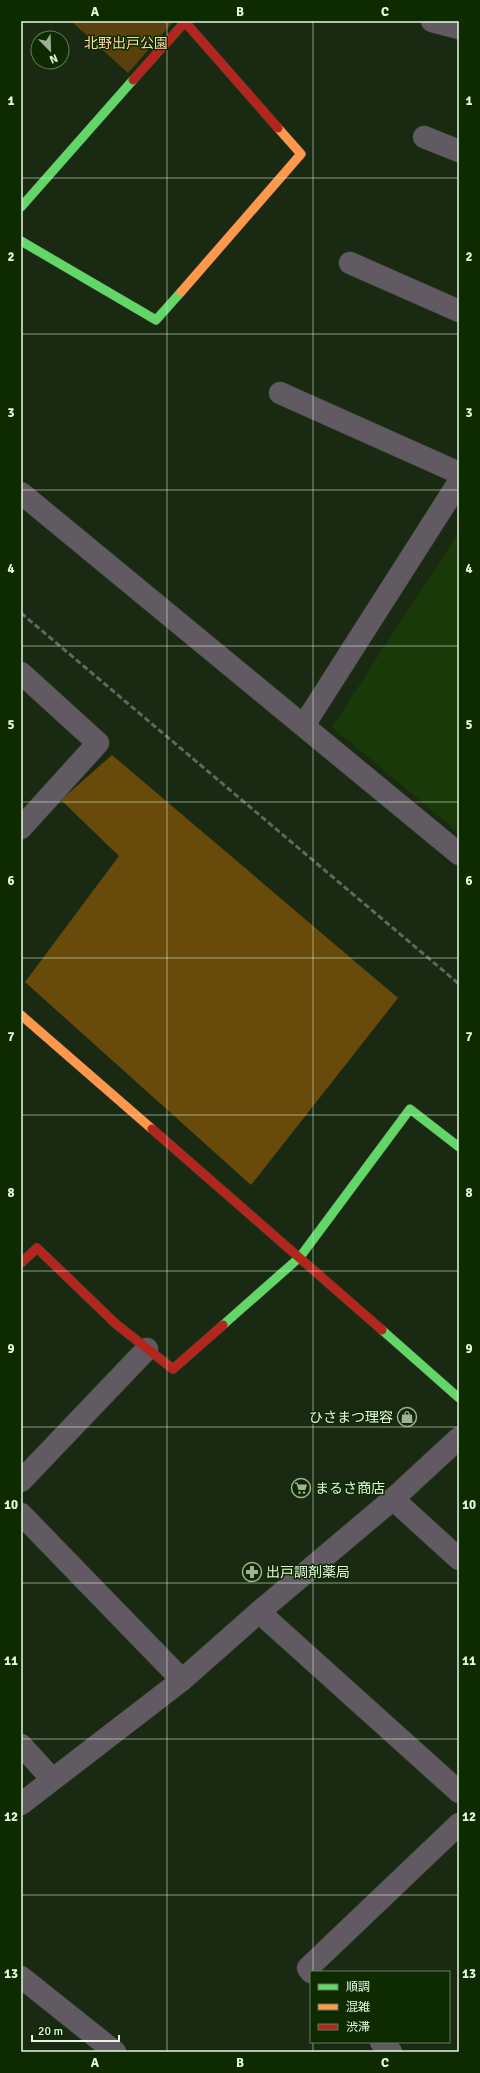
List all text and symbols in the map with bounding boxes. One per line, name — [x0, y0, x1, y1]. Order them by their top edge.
text: A — [91, 4, 100, 20]
text: B — [236, 4, 244, 20]
text: C — [381, 4, 389, 20]
north arrow — [30, 30, 70, 70]
park label: 北野出戸公園 — [84, 35, 168, 52]
text: N — [48, 51, 60, 66]
text: 1 — [7, 93, 15, 109]
text: 1 — [465, 93, 473, 109]
text: 2 — [7, 249, 15, 265]
text: 2 — [465, 249, 473, 265]
text: 3 — [7, 405, 15, 421]
text: 3 — [465, 405, 473, 421]
text: 4 — [7, 561, 15, 577]
text: 4 — [465, 561, 473, 577]
text: 5 — [7, 717, 15, 733]
text: 5 — [465, 717, 473, 733]
text: 6 — [7, 873, 15, 889]
text: 6 — [465, 873, 473, 889]
text: 7 — [7, 1029, 15, 1045]
text: 7 — [465, 1029, 473, 1045]
text: 8 — [7, 1185, 15, 1201]
text: 8 — [465, 1185, 473, 1201]
text: 9 — [7, 1341, 15, 1357]
text: 9 — [465, 1341, 473, 1357]
shop icon: ひさまつ理容 — [396, 1406, 418, 1428]
place label: ひさまつ理容 — [309, 1409, 393, 1426]
supermarket icon: まるさ商店 — [290, 1477, 312, 1499]
place label: まるさ商店 — [315, 1480, 385, 1497]
text: 10 — [4, 1497, 18, 1513]
text: 10 — [462, 1497, 476, 1513]
pharmacy icon: 出戸調剤薬局 — [241, 1561, 263, 1583]
place label: 出戸調剤薬局 — [266, 1564, 350, 1581]
text: 11 — [4, 1653, 18, 1669]
text: 11 — [462, 1653, 476, 1669]
text: 12 — [4, 1809, 18, 1825]
text: 12 — [462, 1809, 476, 1825]
text: 13 — [4, 1966, 18, 1982]
text: 13 — [462, 1966, 476, 1982]
legend — [310, 1971, 450, 2043]
text: 順調 — [346, 1980, 370, 1995]
text: 混雑 — [346, 2000, 370, 2015]
scale bar — [32, 2017, 119, 2043]
text: 渋滞 — [346, 2020, 370, 2035]
text: 20 m — [38, 2024, 63, 2039]
text: A — [91, 2055, 100, 2071]
text: B — [236, 2055, 244, 2071]
text: C — [381, 2055, 389, 2071]

